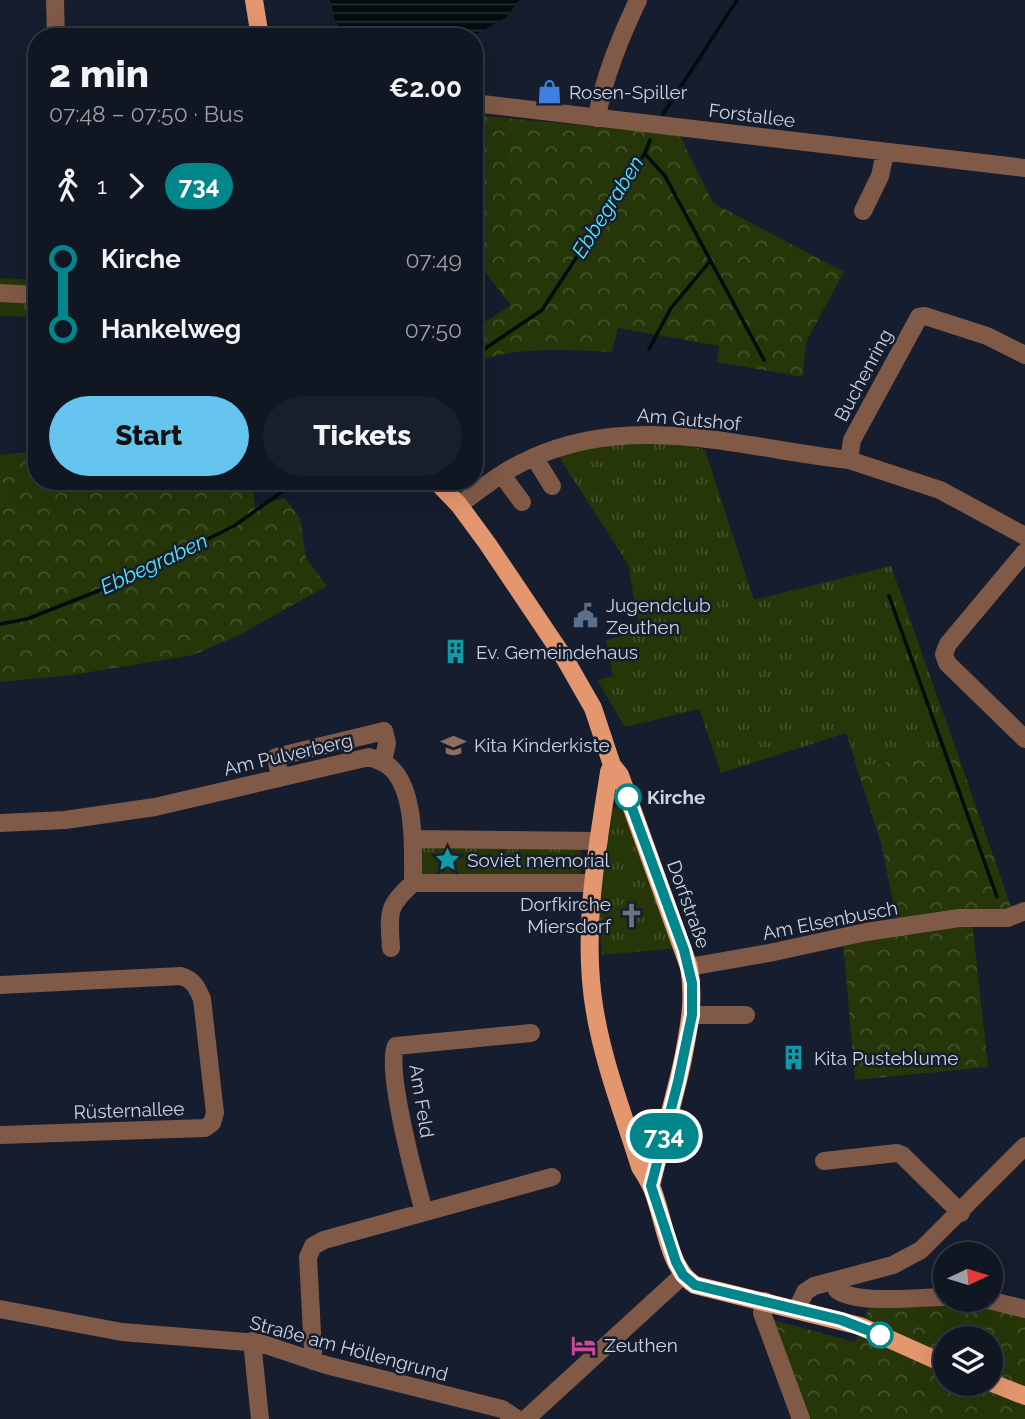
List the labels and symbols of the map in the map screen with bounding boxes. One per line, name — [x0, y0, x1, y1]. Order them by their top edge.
shop icon: Rosen-Spiller — [535, 78, 563, 106]
place label: Rosen-Spiller — [569, 81, 688, 103]
street label: Forstallee — [707, 99, 797, 131]
water label: Ebbegraben — [566, 151, 649, 262]
street label: Buchenring — [830, 325, 896, 425]
street label: Am Gutshof — [636, 404, 743, 435]
water label: Ebbegraben — [96, 528, 211, 599]
place label: Jugendclub Zeuthen — [606, 594, 711, 638]
public building icon: Jugendclub Zeuthen — [572, 602, 600, 630]
building icon: Ev. Gemeindehaus — [442, 638, 470, 666]
place label: Ev. Gemeindehaus — [476, 641, 638, 663]
street label: Am Pulverberg — [221, 728, 355, 780]
school or university icon: Kita Kinderkiste — [440, 731, 468, 759]
place label: Kita Kinderkiste — [474, 734, 610, 756]
marker: Kirche — [615, 784, 641, 810]
place label: Kirche — [647, 786, 705, 808]
place icon: Soviet memorial — [433, 846, 461, 874]
place label: Soviet memorial — [467, 849, 611, 871]
street label: Dorfstraße — [663, 857, 715, 951]
place label: Dorfkirche Miersdorf — [520, 893, 612, 937]
street label: Am Elsenbusch — [761, 896, 899, 944]
church icon: Dorfkirche Miersdorf — [617, 901, 645, 929]
building icon: Kita Pusteblume — [780, 1044, 808, 1072]
place label: Kita Pusteblume — [814, 1047, 958, 1069]
street label: Am Feld — [405, 1063, 439, 1139]
street label: Rüsternallee — [73, 1097, 185, 1123]
line badge: 734 — [624, 1113, 704, 1159]
north arrow — [933, 1242, 1003, 1312]
street label: Straße am Höllengrund — [248, 1311, 450, 1385]
unlabelled marker — [867, 1322, 893, 1348]
hotel icon: Zeuthen — [570, 1331, 598, 1359]
place label: Zeuthen — [604, 1334, 678, 1356]

